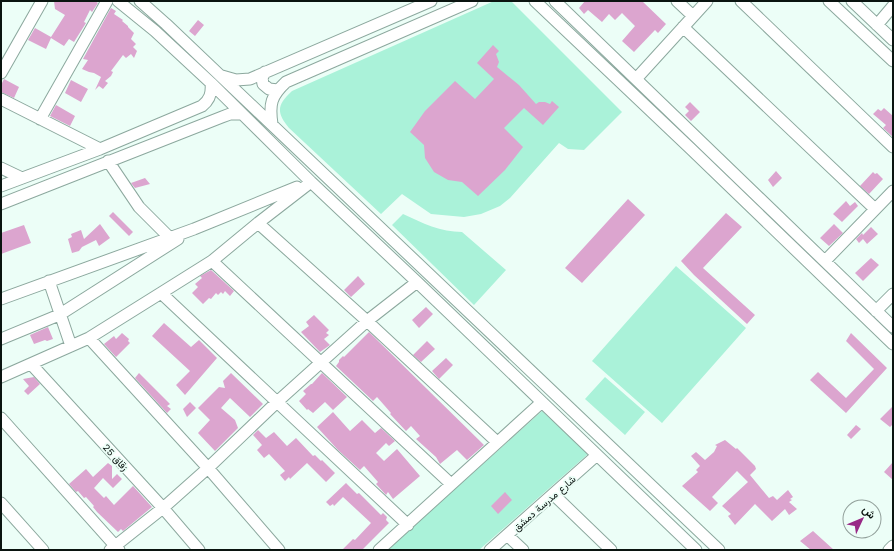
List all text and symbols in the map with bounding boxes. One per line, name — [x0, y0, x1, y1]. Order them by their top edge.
street label: زقاق 25 — [100, 442, 130, 474]
street label: شارع مدرسة دمشق — [511, 473, 578, 534]
north arrow — [842, 499, 882, 539]
text: ش — [860, 503, 878, 522]

